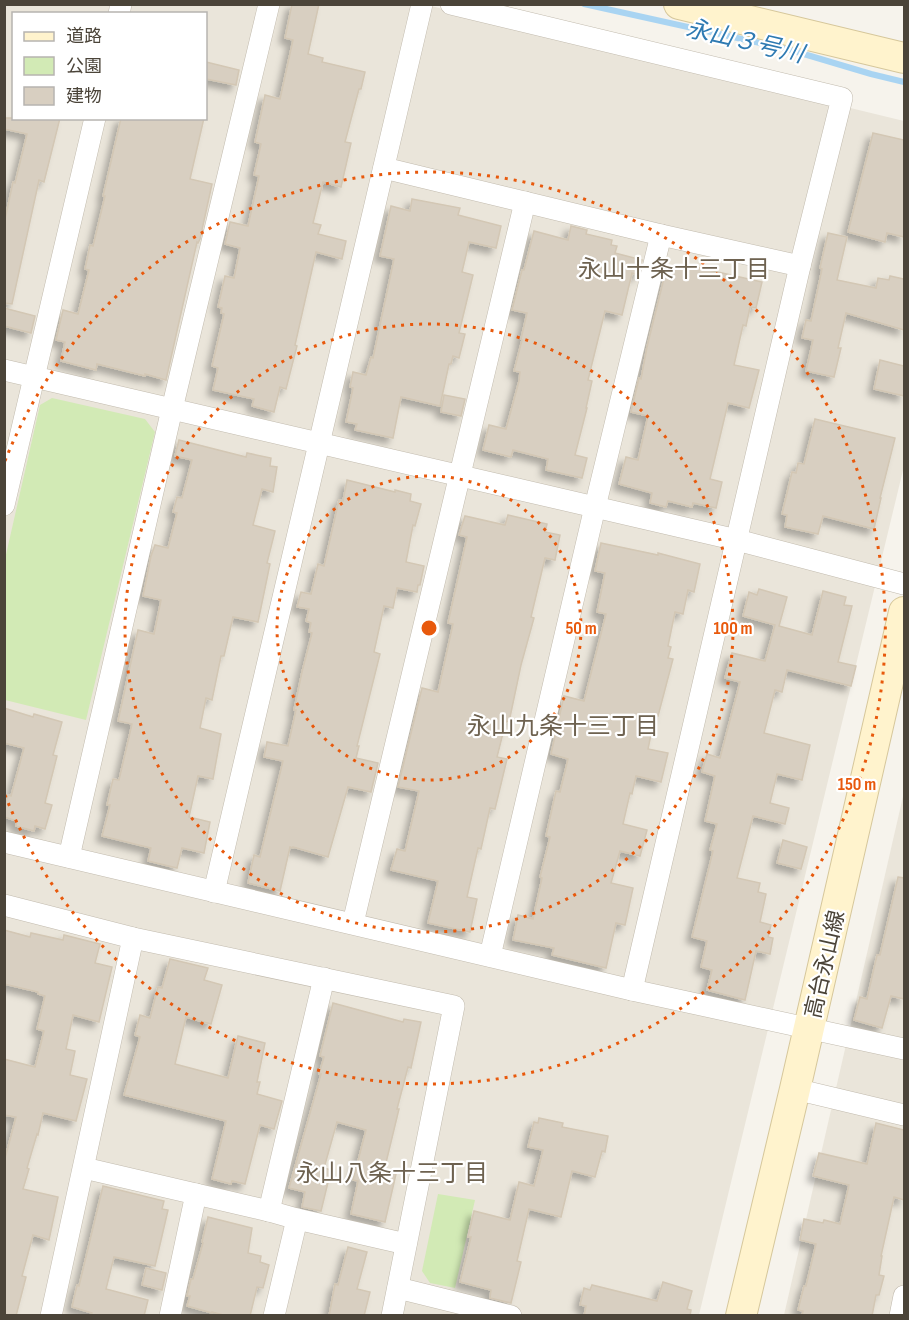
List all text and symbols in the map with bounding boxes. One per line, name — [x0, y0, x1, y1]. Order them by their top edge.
legend — [12, 12, 207, 120]
water label: 永山３号川 — [683, 14, 810, 70]
text: 道路 — [66, 26, 102, 47]
text: 公園 — [66, 56, 102, 77]
text: 建物 — [66, 86, 102, 107]
district label: 永山十条十三丁目 — [578, 255, 770, 284]
centre of rings — [419, 618, 439, 638]
text: 50 m — [565, 618, 597, 639]
text: 100 m — [714, 618, 753, 639]
district label: 永山九条十三丁目 — [467, 712, 659, 741]
text: 150 m — [838, 774, 876, 795]
street label: 高台永山線 — [800, 908, 851, 1021]
district label: 永山八条十三丁目 — [296, 1159, 488, 1188]

